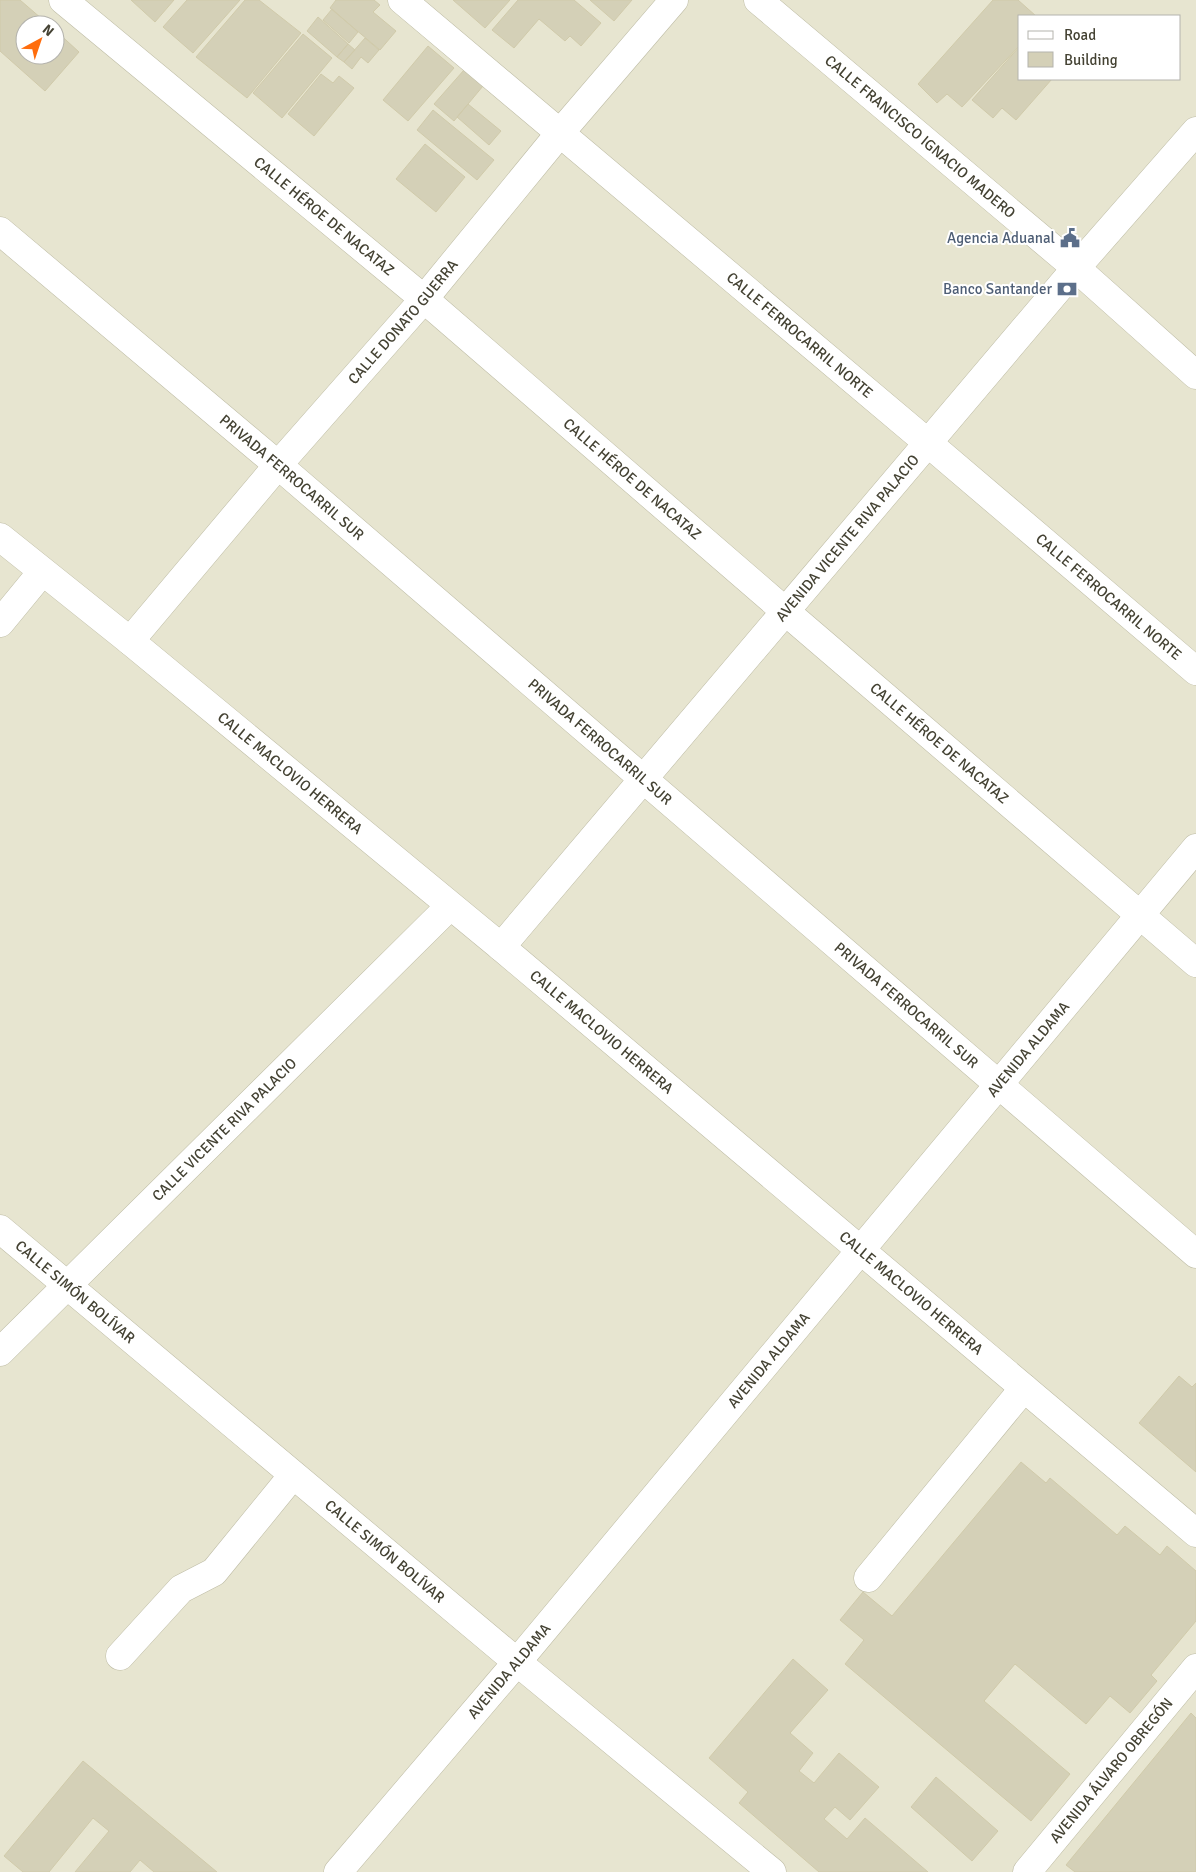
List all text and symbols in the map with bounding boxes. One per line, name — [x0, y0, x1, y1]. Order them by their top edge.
north arrow — [15, 15, 65, 65]
legend — [1018, 15, 1181, 80]
text: N — [39, 21, 57, 40]
text: Road — [1064, 26, 1096, 44]
street label: CALLE FRANCISCO IGNACIO MADERO — [821, 51, 1019, 222]
text: Building — [1064, 51, 1118, 69]
street label: CALLE HÉROE DE NACATAZ — [250, 153, 398, 280]
public building icon: Agencia Aduanal — [1059, 227, 1081, 249]
place label: Agencia Aduanal — [947, 229, 1055, 247]
street label: CALLE DONATO GUERRA — [344, 256, 462, 388]
street label: CALLE FERROCARRIL NORTE — [723, 268, 877, 402]
bank icon: Banco Santander — [1056, 278, 1078, 300]
place label: Banco Santander — [943, 280, 1052, 298]
street label: PRIVADA FERROCARRIL SUR — [216, 411, 368, 544]
street label: CALLE HÉROE DE NACATAZ — [560, 414, 705, 544]
street label: AVENIDA VICENTE RIVA PALACIO — [772, 451, 923, 625]
street label: CALLE FERROCARRIL NORTE — [1032, 530, 1185, 664]
street label: PRIVADA FERROCARRIL SUR — [524, 675, 676, 809]
street label: CALLE HÉROE DE NACATAZ — [866, 679, 1012, 807]
street label: CALLE MACLOVIO HERRERA — [214, 708, 366, 838]
street label: PRIVADA FERROCARRIL SUR — [831, 938, 982, 1072]
street label: CALLE MACLOVIO HERRERA — [526, 966, 677, 1097]
street label: AVENIDA ALDAMA — [983, 998, 1073, 1101]
street label: CALLE VICENTE RIVA PALACIO — [148, 1054, 300, 1205]
street label: CALLE MACLOVIO HERRERA — [836, 1227, 987, 1359]
street label: CALLE SIMÓN BOLÍVAR — [12, 1237, 139, 1347]
street label: AVENIDA ALDAMA — [724, 1309, 814, 1412]
street label: CALLE SIMÓN BOLÍVAR — [321, 1496, 448, 1607]
street label: AVENIDA ALDAMA — [464, 1620, 554, 1722]
street label: AVENIDA ÁLVARO OBREGÓN — [1046, 1694, 1176, 1847]

